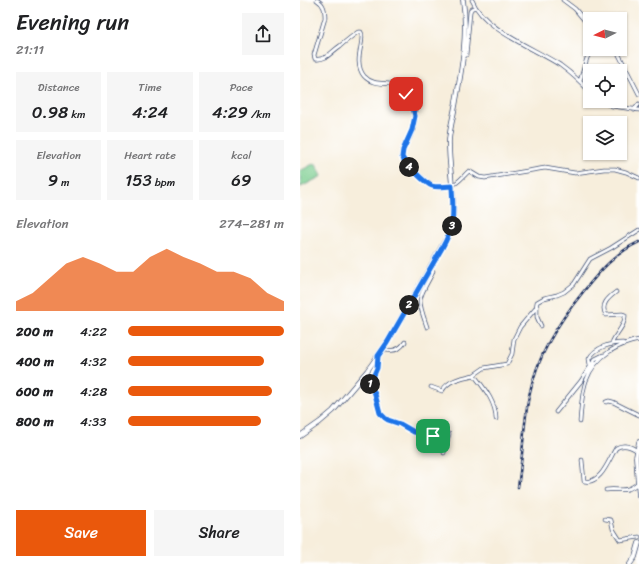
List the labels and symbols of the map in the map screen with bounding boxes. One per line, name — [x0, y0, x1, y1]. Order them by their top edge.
north arrow — [583, 12, 627, 56]
pin — [389, 77, 423, 111]
pin: 4 — [399, 157, 419, 177]
pin: 3 — [442, 216, 462, 236]
pin: 2 — [399, 295, 419, 315]
pin: 1 — [360, 374, 380, 394]
pin — [416, 419, 450, 453]

